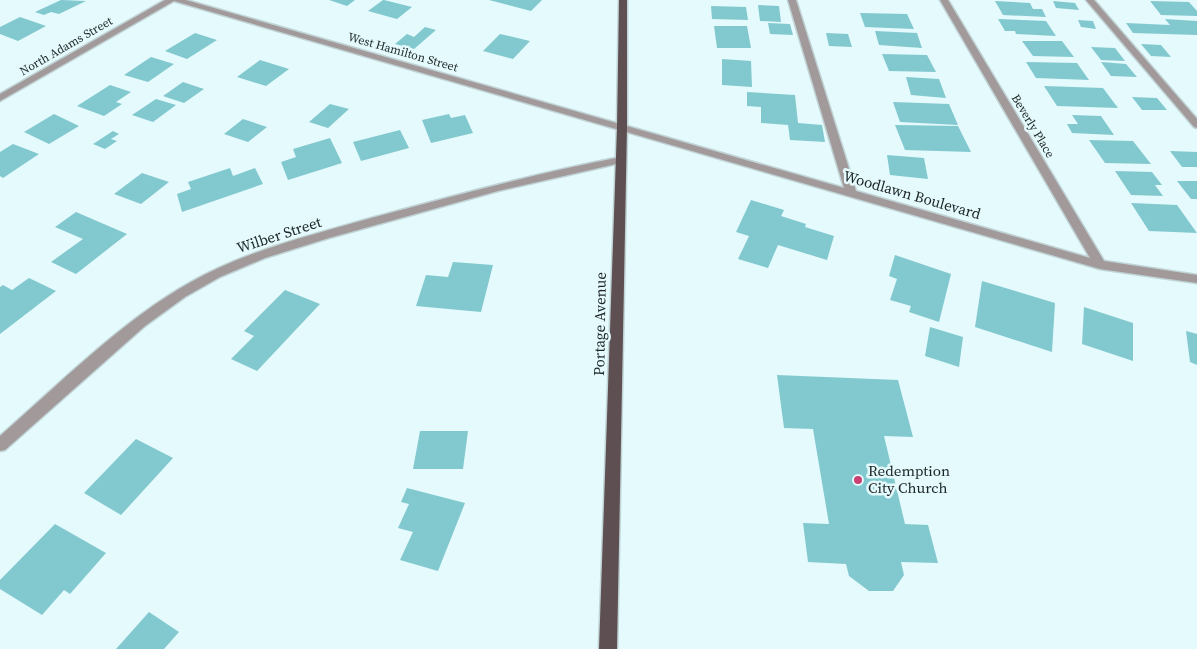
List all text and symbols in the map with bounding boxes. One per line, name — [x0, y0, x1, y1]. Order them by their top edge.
street label: North Adams Street — [17, 13, 115, 79]
street label: West Hamilton Street — [346, 29, 460, 75]
street label: Beverly Place — [1008, 91, 1058, 161]
street label: Woodlawn Boulevard — [841, 165, 984, 224]
street label: Wilber Street — [234, 211, 324, 258]
street label: Portage Avenue — [588, 272, 611, 376]
place label: Redemption City Church — [868, 460, 950, 498]
marker: Redemption City Church — [852, 474, 864, 486]

